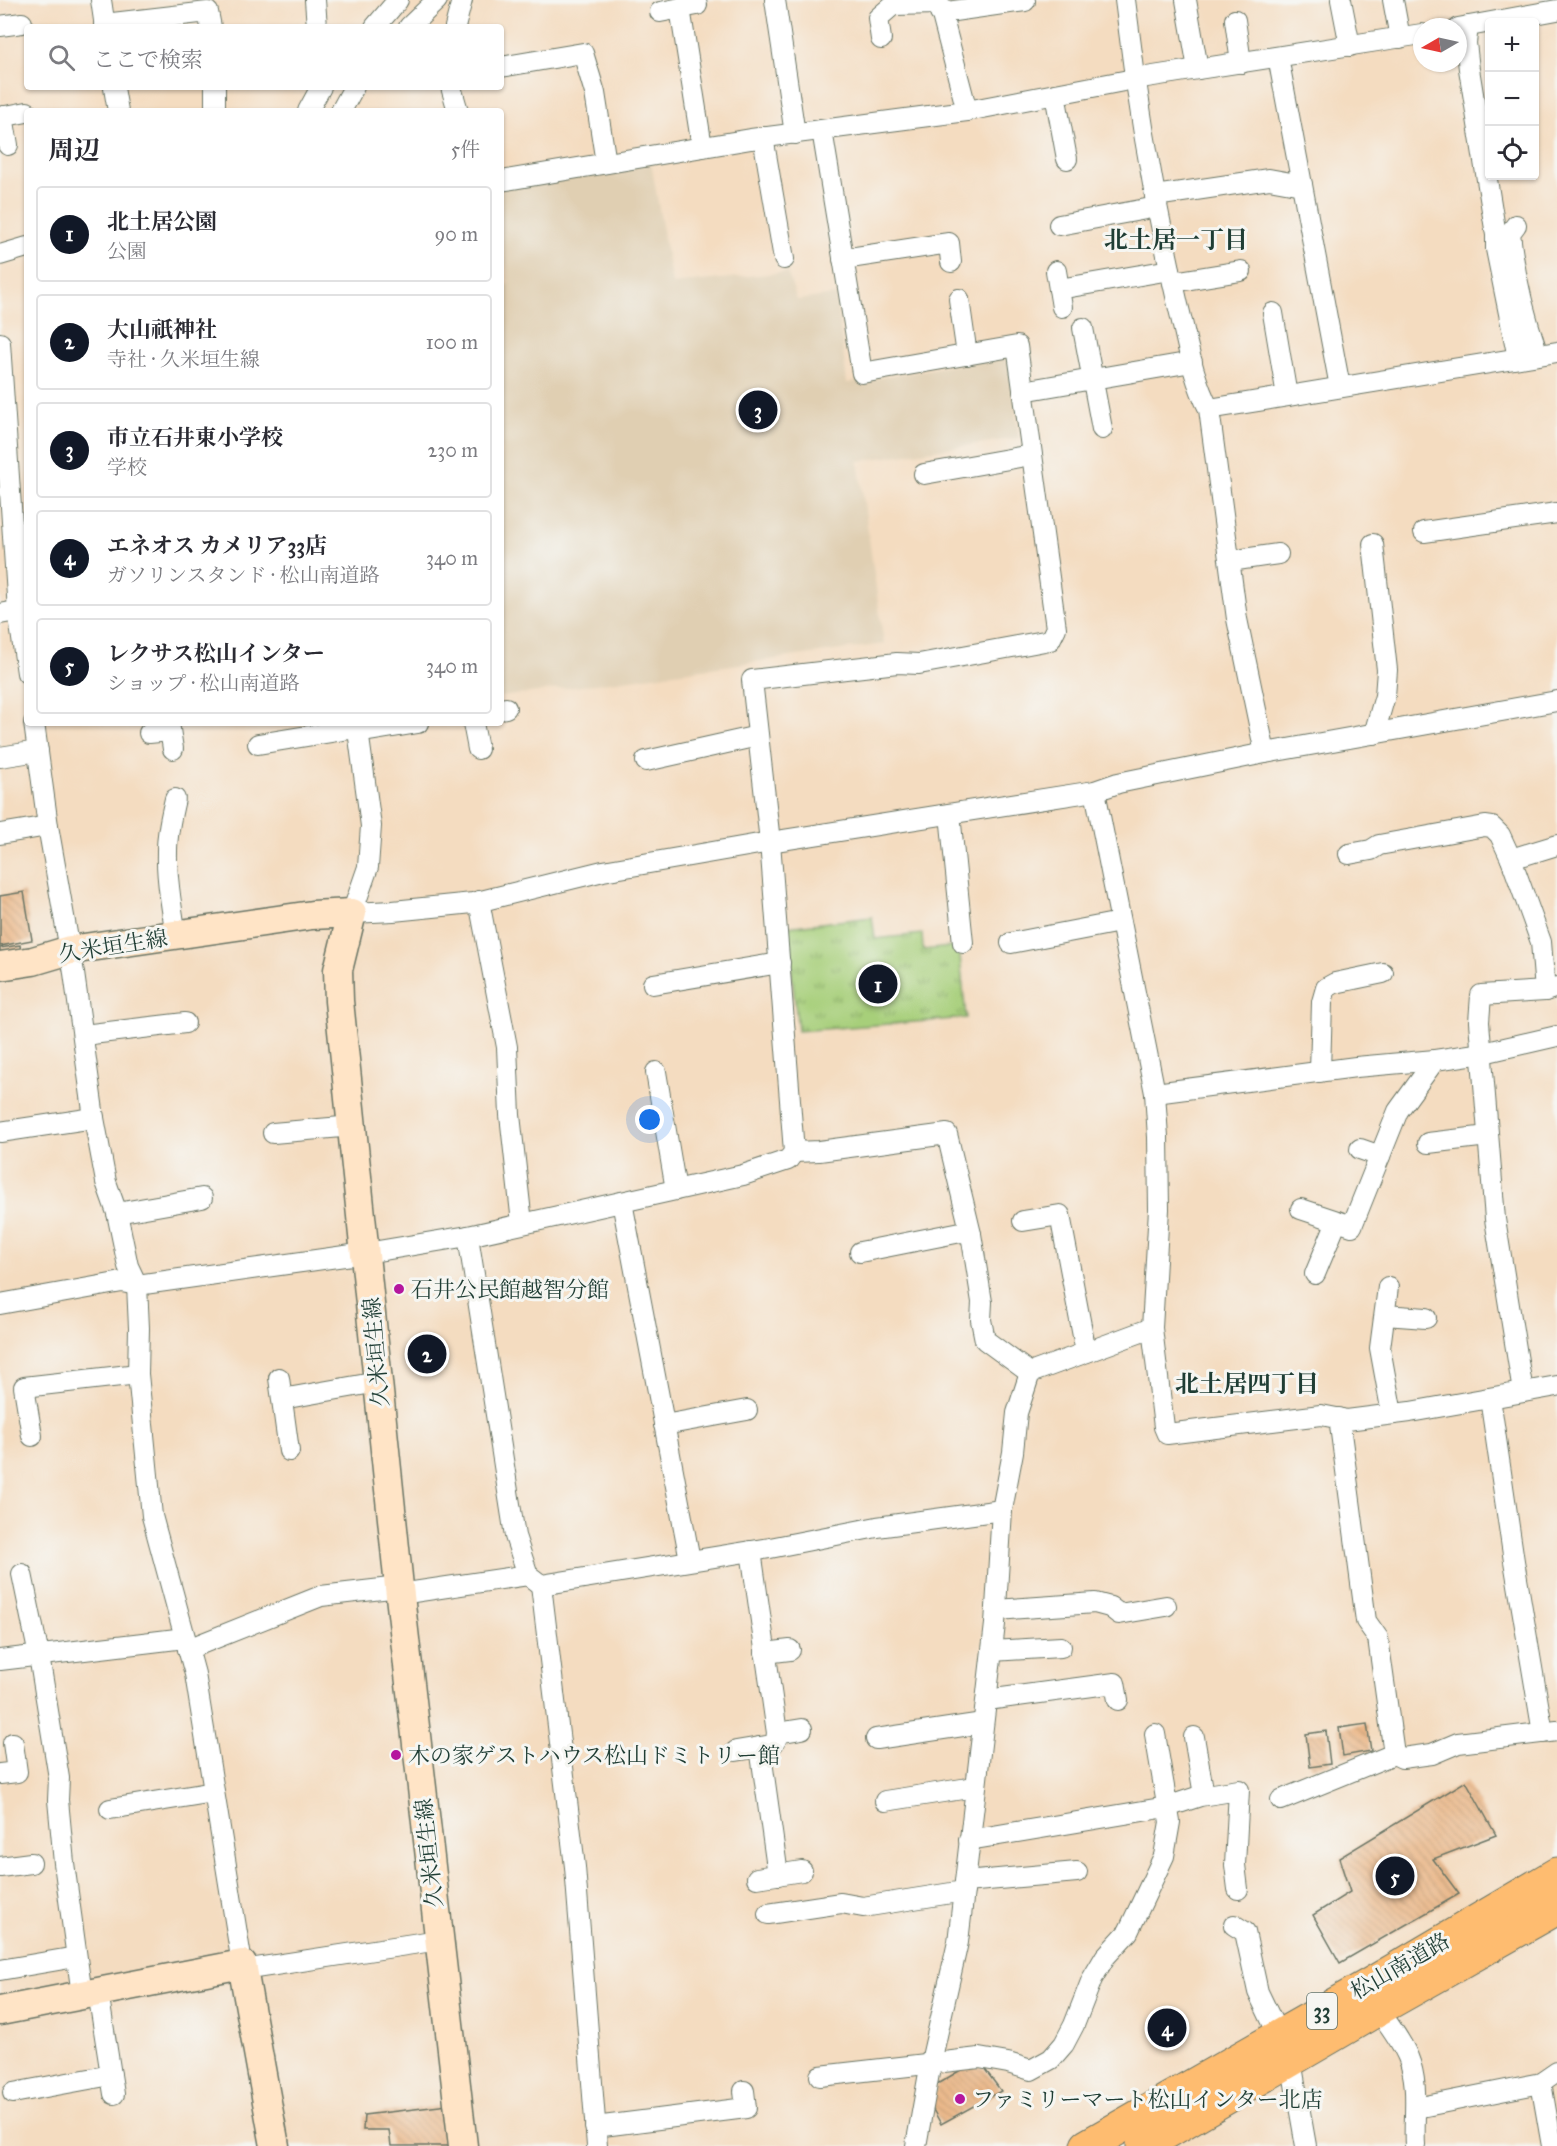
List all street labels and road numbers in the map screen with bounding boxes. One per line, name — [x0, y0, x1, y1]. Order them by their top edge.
street label: 久米垣生線 — [57, 924, 169, 968]
street label: 久米垣生線 — [358, 1296, 394, 1408]
street label: 久米垣生線 — [410, 1797, 448, 1909]
street label: 松山南道路 — [1346, 1927, 1454, 2005]
road number: 33 — [1307, 1993, 1337, 2029]

